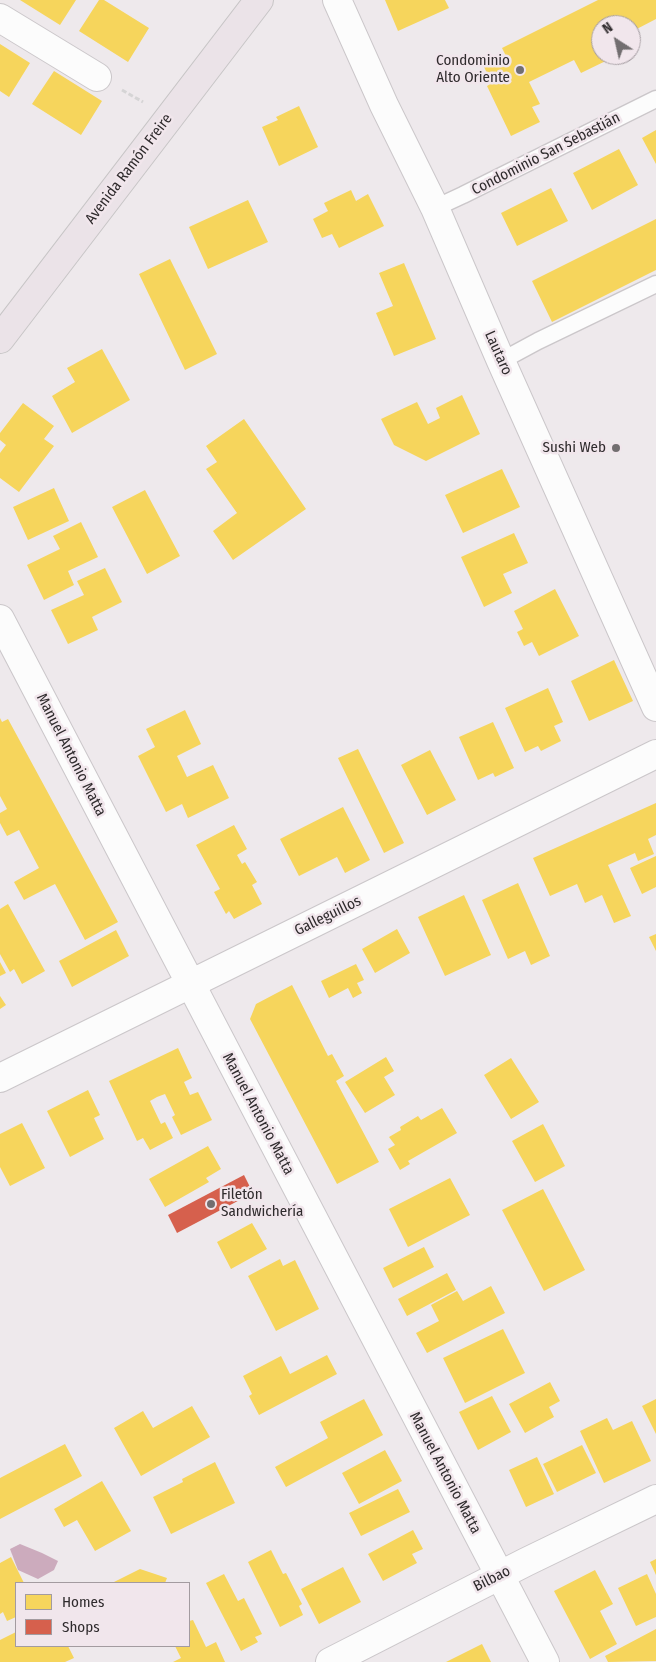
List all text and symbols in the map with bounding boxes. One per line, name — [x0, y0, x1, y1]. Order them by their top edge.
north arrow — [591, 15, 641, 65]
text: N — [599, 19, 616, 37]
place label: Condominio Alto Oriente — [436, 52, 510, 87]
marker: Condominio Alto Oriente — [514, 64, 526, 76]
street label: Condominio San Sebastián — [469, 109, 623, 199]
street label: Avenida Ramón Freire — [82, 110, 176, 228]
street label: Lautaro — [480, 328, 516, 378]
place label: Sushi Web — [543, 439, 606, 457]
marker: Sushi Web — [610, 442, 622, 454]
street label: Manuel Antonio Matta — [32, 691, 110, 819]
street label: Galleguillos — [292, 892, 364, 940]
street label: Manuel Antonio Matta — [218, 1050, 298, 1178]
place label: Filetón Sandwichería — [221, 1186, 303, 1221]
marker: Filetón Sandwichería — [205, 1198, 217, 1210]
street label: Manuel Antonio Matta — [405, 1409, 485, 1537]
street label: Bilbao — [471, 1562, 513, 1596]
legend — [15, 1582, 190, 1647]
text: Homes — [62, 1593, 104, 1611]
text: Shops — [62, 1618, 100, 1636]

